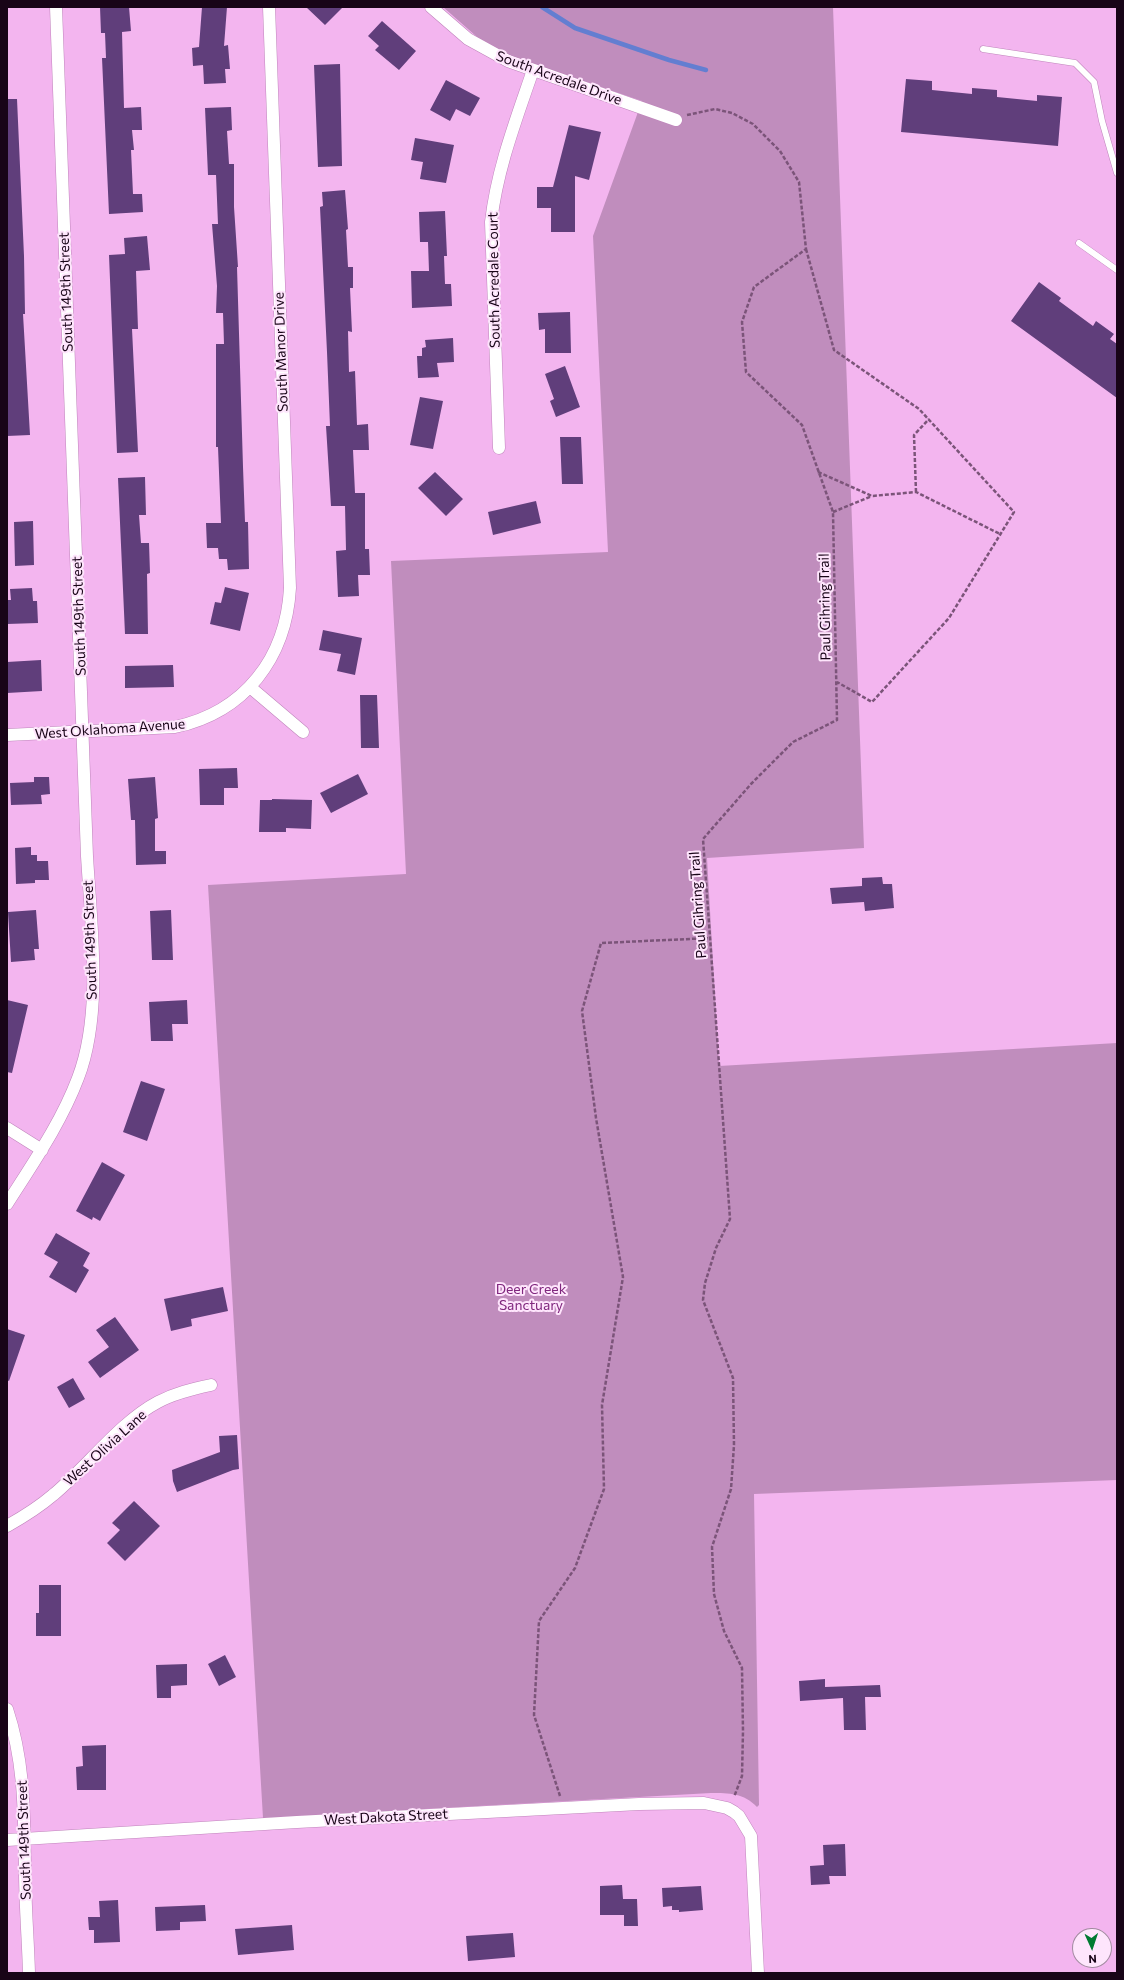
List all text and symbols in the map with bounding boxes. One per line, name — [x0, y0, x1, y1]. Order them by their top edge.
street label: South Acredale Drive — [494, 47, 624, 109]
street label: South Acredale Court — [484, 212, 504, 348]
street label: South 149th Street — [56, 232, 76, 352]
street label: South Manor Drive — [271, 292, 291, 412]
street label: Paul Gihring Trail — [816, 553, 834, 661]
street label: South 149th Street — [69, 556, 89, 676]
street label: West Oklahoma Avenue — [34, 715, 186, 743]
street label: Paul Gihring Trail — [686, 851, 710, 959]
street label: South 149th Street — [80, 880, 100, 1000]
park label: Deer Creek Sanctuary — [496, 1281, 566, 1314]
street label: West Olivia Lane — [60, 1406, 150, 1490]
street label: South 149th Street — [14, 1780, 34, 1900]
street label: West Dakota Street — [324, 1805, 448, 1829]
north arrow — [1072, 1928, 1112, 1968]
text: N — [1088, 1953, 1097, 1966]

